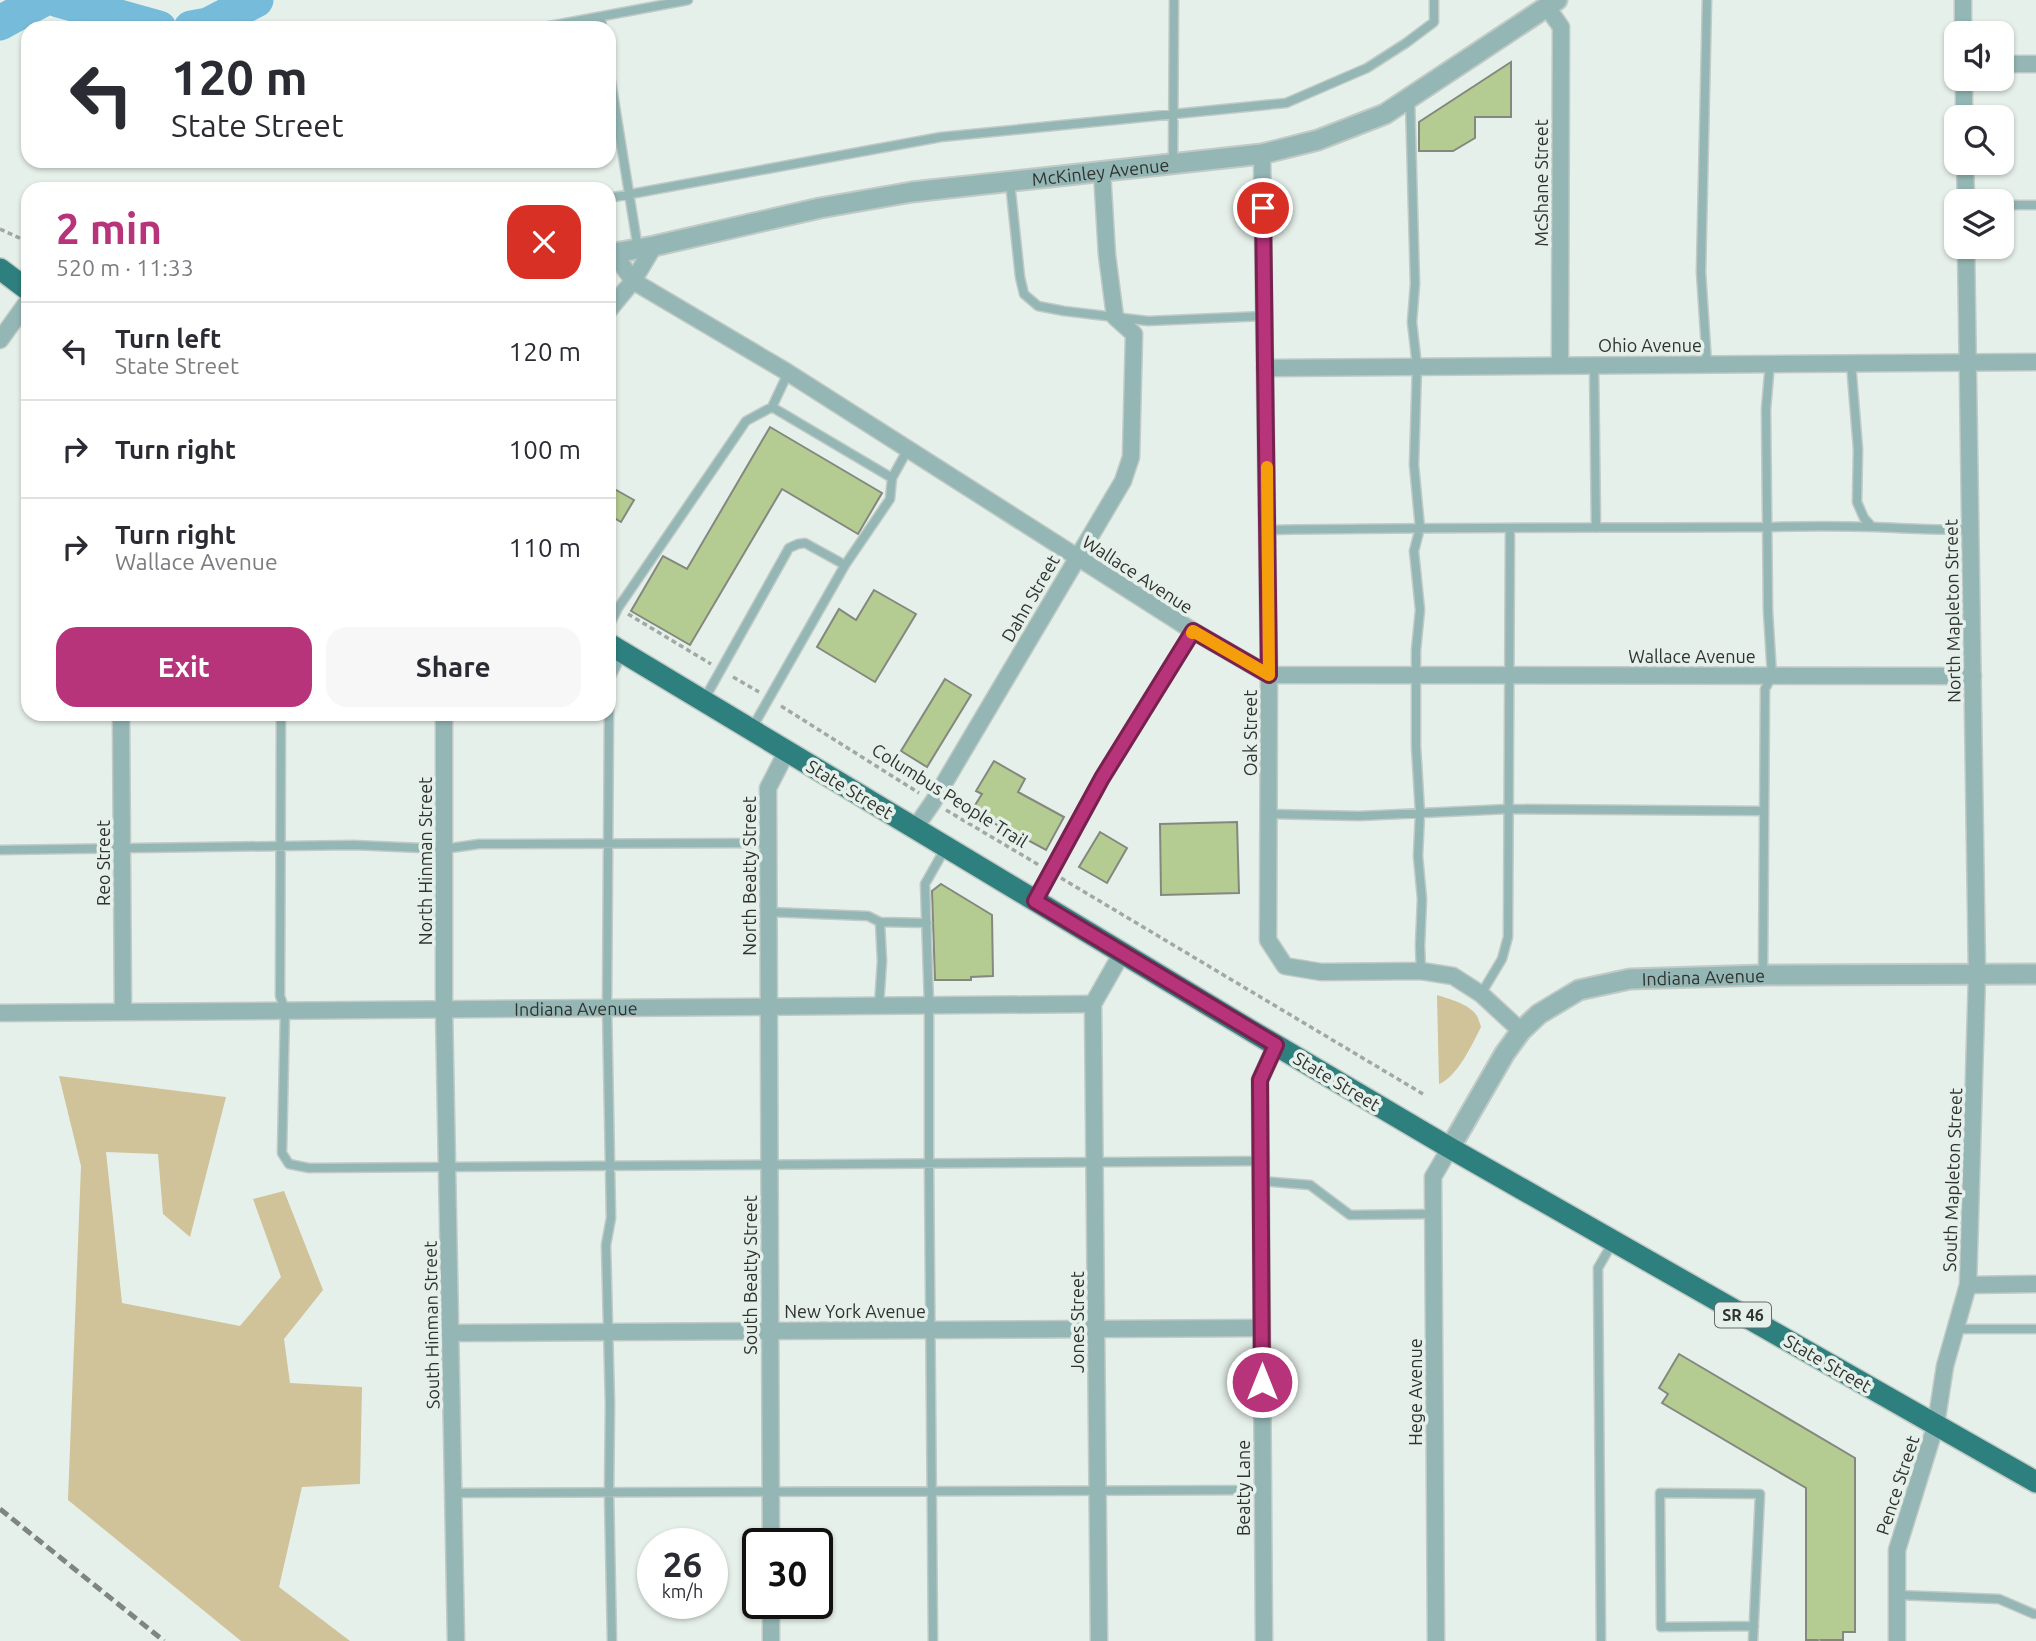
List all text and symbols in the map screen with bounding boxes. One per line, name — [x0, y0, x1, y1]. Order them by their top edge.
map controls — [1944, 21, 2014, 259]
button: sound — [1944, 21, 2014, 91]
icon: left — [56, 49, 147, 140]
text: 120 m — [171, 49, 308, 104]
button: search — [1944, 105, 2014, 175]
text: State Street — [171, 107, 344, 143]
street label: McShane Street — [1531, 119, 1551, 247]
street label: McKinley Avenue — [1031, 154, 1170, 189]
pin — [1233, 178, 1293, 238]
icon: arrive — [1244, 189, 1282, 227]
button: layers — [1944, 189, 2014, 259]
text: 2 min — [56, 205, 162, 252]
button: close — [507, 205, 581, 279]
text: 520 m · 11:33 — [56, 255, 194, 280]
text: Turn left — [115, 324, 221, 353]
icon: left — [56, 332, 94, 370]
street label: Ohio Avenue — [1598, 335, 1702, 355]
text: 120 m — [509, 337, 581, 366]
text: State Street — [115, 353, 239, 378]
icon: right — [56, 430, 94, 468]
text: Turn right — [115, 435, 236, 464]
text: 100 m — [509, 435, 581, 464]
street label: North Mapleton Street — [1940, 519, 1964, 703]
text: Turn right — [115, 520, 236, 549]
icon: right — [56, 528, 94, 566]
street label: Wallace Avenue — [1079, 531, 1197, 617]
text: 110 m — [509, 533, 581, 562]
text: Wallace Avenue — [115, 549, 278, 574]
street label: Dahn Street — [997, 551, 1063, 645]
button: Exit — [56, 627, 312, 707]
button: Share — [326, 627, 581, 707]
street label: Wallace Avenue — [1628, 646, 1756, 666]
street label: Oak Street — [1240, 690, 1260, 776]
street label: Columbus People Trail — [869, 739, 1032, 851]
street label: State Street — [803, 755, 897, 823]
street label: North Hinman Street — [415, 777, 435, 945]
street label: North Beatty Street — [739, 796, 759, 956]
street label: Reo Street — [93, 820, 113, 906]
street label: Indiana Avenue — [1641, 965, 1765, 989]
street label: Indiana Avenue — [514, 998, 638, 1019]
street label: State Street — [1290, 1047, 1384, 1115]
street label: South Mapleton Street — [1939, 1088, 1965, 1272]
street label: South Beatty Street — [740, 1195, 760, 1355]
street label: South Hinman Street — [420, 1241, 442, 1409]
street label: Jones Street — [1067, 1271, 1087, 1373]
street label: New York Avenue — [784, 1301, 926, 1321]
road number: SR 46 — [1715, 1302, 1771, 1328]
street label: State Street — [1781, 1330, 1875, 1396]
street label: Hege Avenue — [1405, 1338, 1425, 1446]
position arrow — [1225, 1345, 1299, 1419]
street label: Pence Street — [1872, 1433, 1922, 1537]
street label: Beatty Lane — [1233, 1440, 1253, 1536]
speed limit sign: 30 — [742, 1528, 833, 1619]
text: 26 — [663, 1544, 702, 1584]
text: km/h — [662, 1581, 703, 1601]

